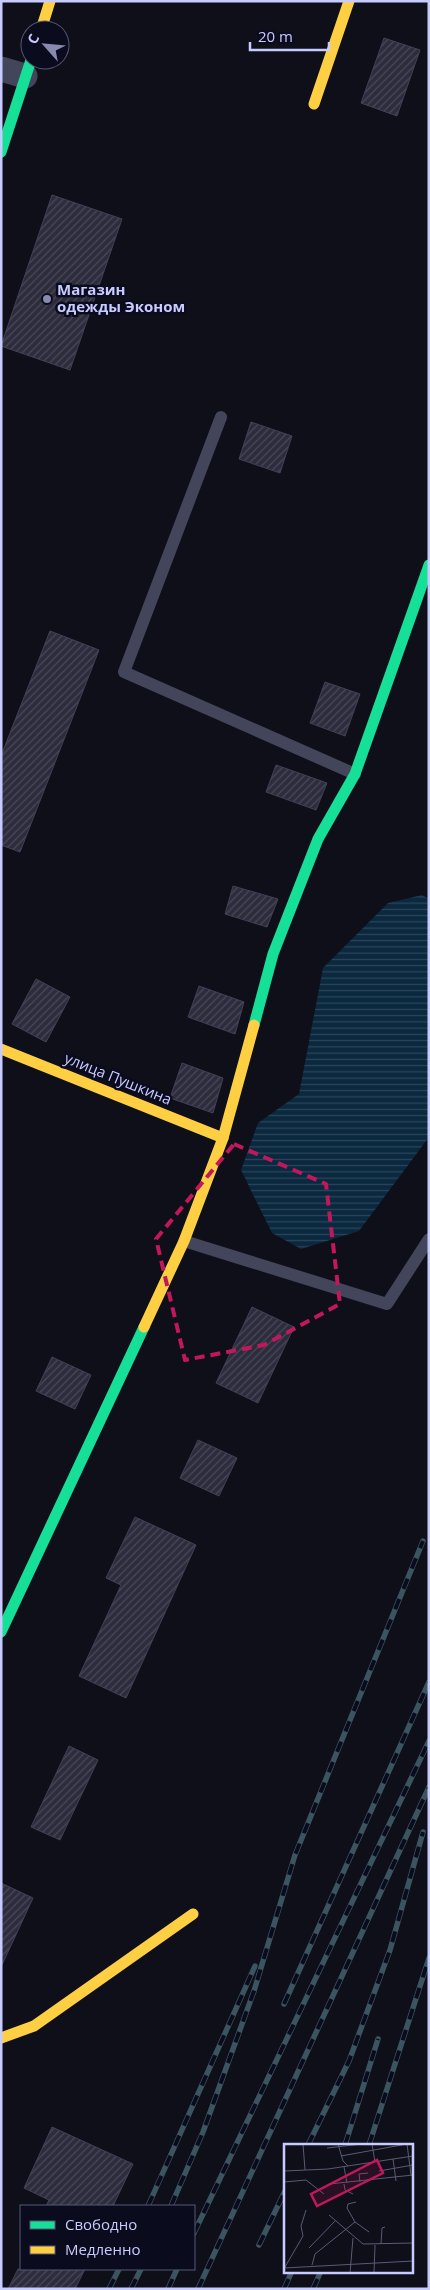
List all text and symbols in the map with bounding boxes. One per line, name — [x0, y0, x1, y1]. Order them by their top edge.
north arrow — [20, 20, 70, 70]
scale bar — [250, 20, 329, 52]
text: 20 m — [258, 26, 293, 46]
text: С — [22, 31, 43, 47]
place label: Магазин одежды Эконом — [57, 279, 185, 316]
marker: Магазин одежды Эконом — [41, 293, 53, 305]
street label: улица Пушкина — [62, 1047, 175, 1109]
inset map — [284, 2144, 412, 2272]
legend — [20, 2205, 195, 2270]
text: Свободно — [65, 2214, 137, 2234]
text: Медленно — [65, 2239, 141, 2259]

